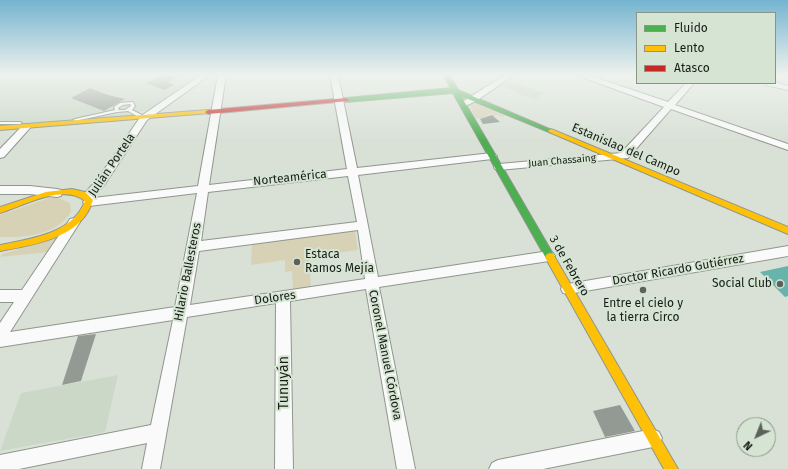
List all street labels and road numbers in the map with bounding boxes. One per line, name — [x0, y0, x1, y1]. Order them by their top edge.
street label: Estanislao del Campo — [569, 121, 683, 179]
street label: Julián Portela — [86, 131, 138, 199]
street label: Juan Chassaing — [528, 152, 596, 170]
street label: Norteamérica — [252, 167, 328, 189]
street label: Hilario Ballesteros — [171, 221, 205, 323]
street label: 3 de Febrero — [546, 233, 592, 299]
street label: Doctor Ricardo Gutiérrez — [611, 251, 745, 289]
street label: Dolores — [253, 288, 297, 308]
street label: Coronel Manuel Córdova — [365, 289, 405, 421]
street label: Tunuyán — [276, 356, 292, 410]

